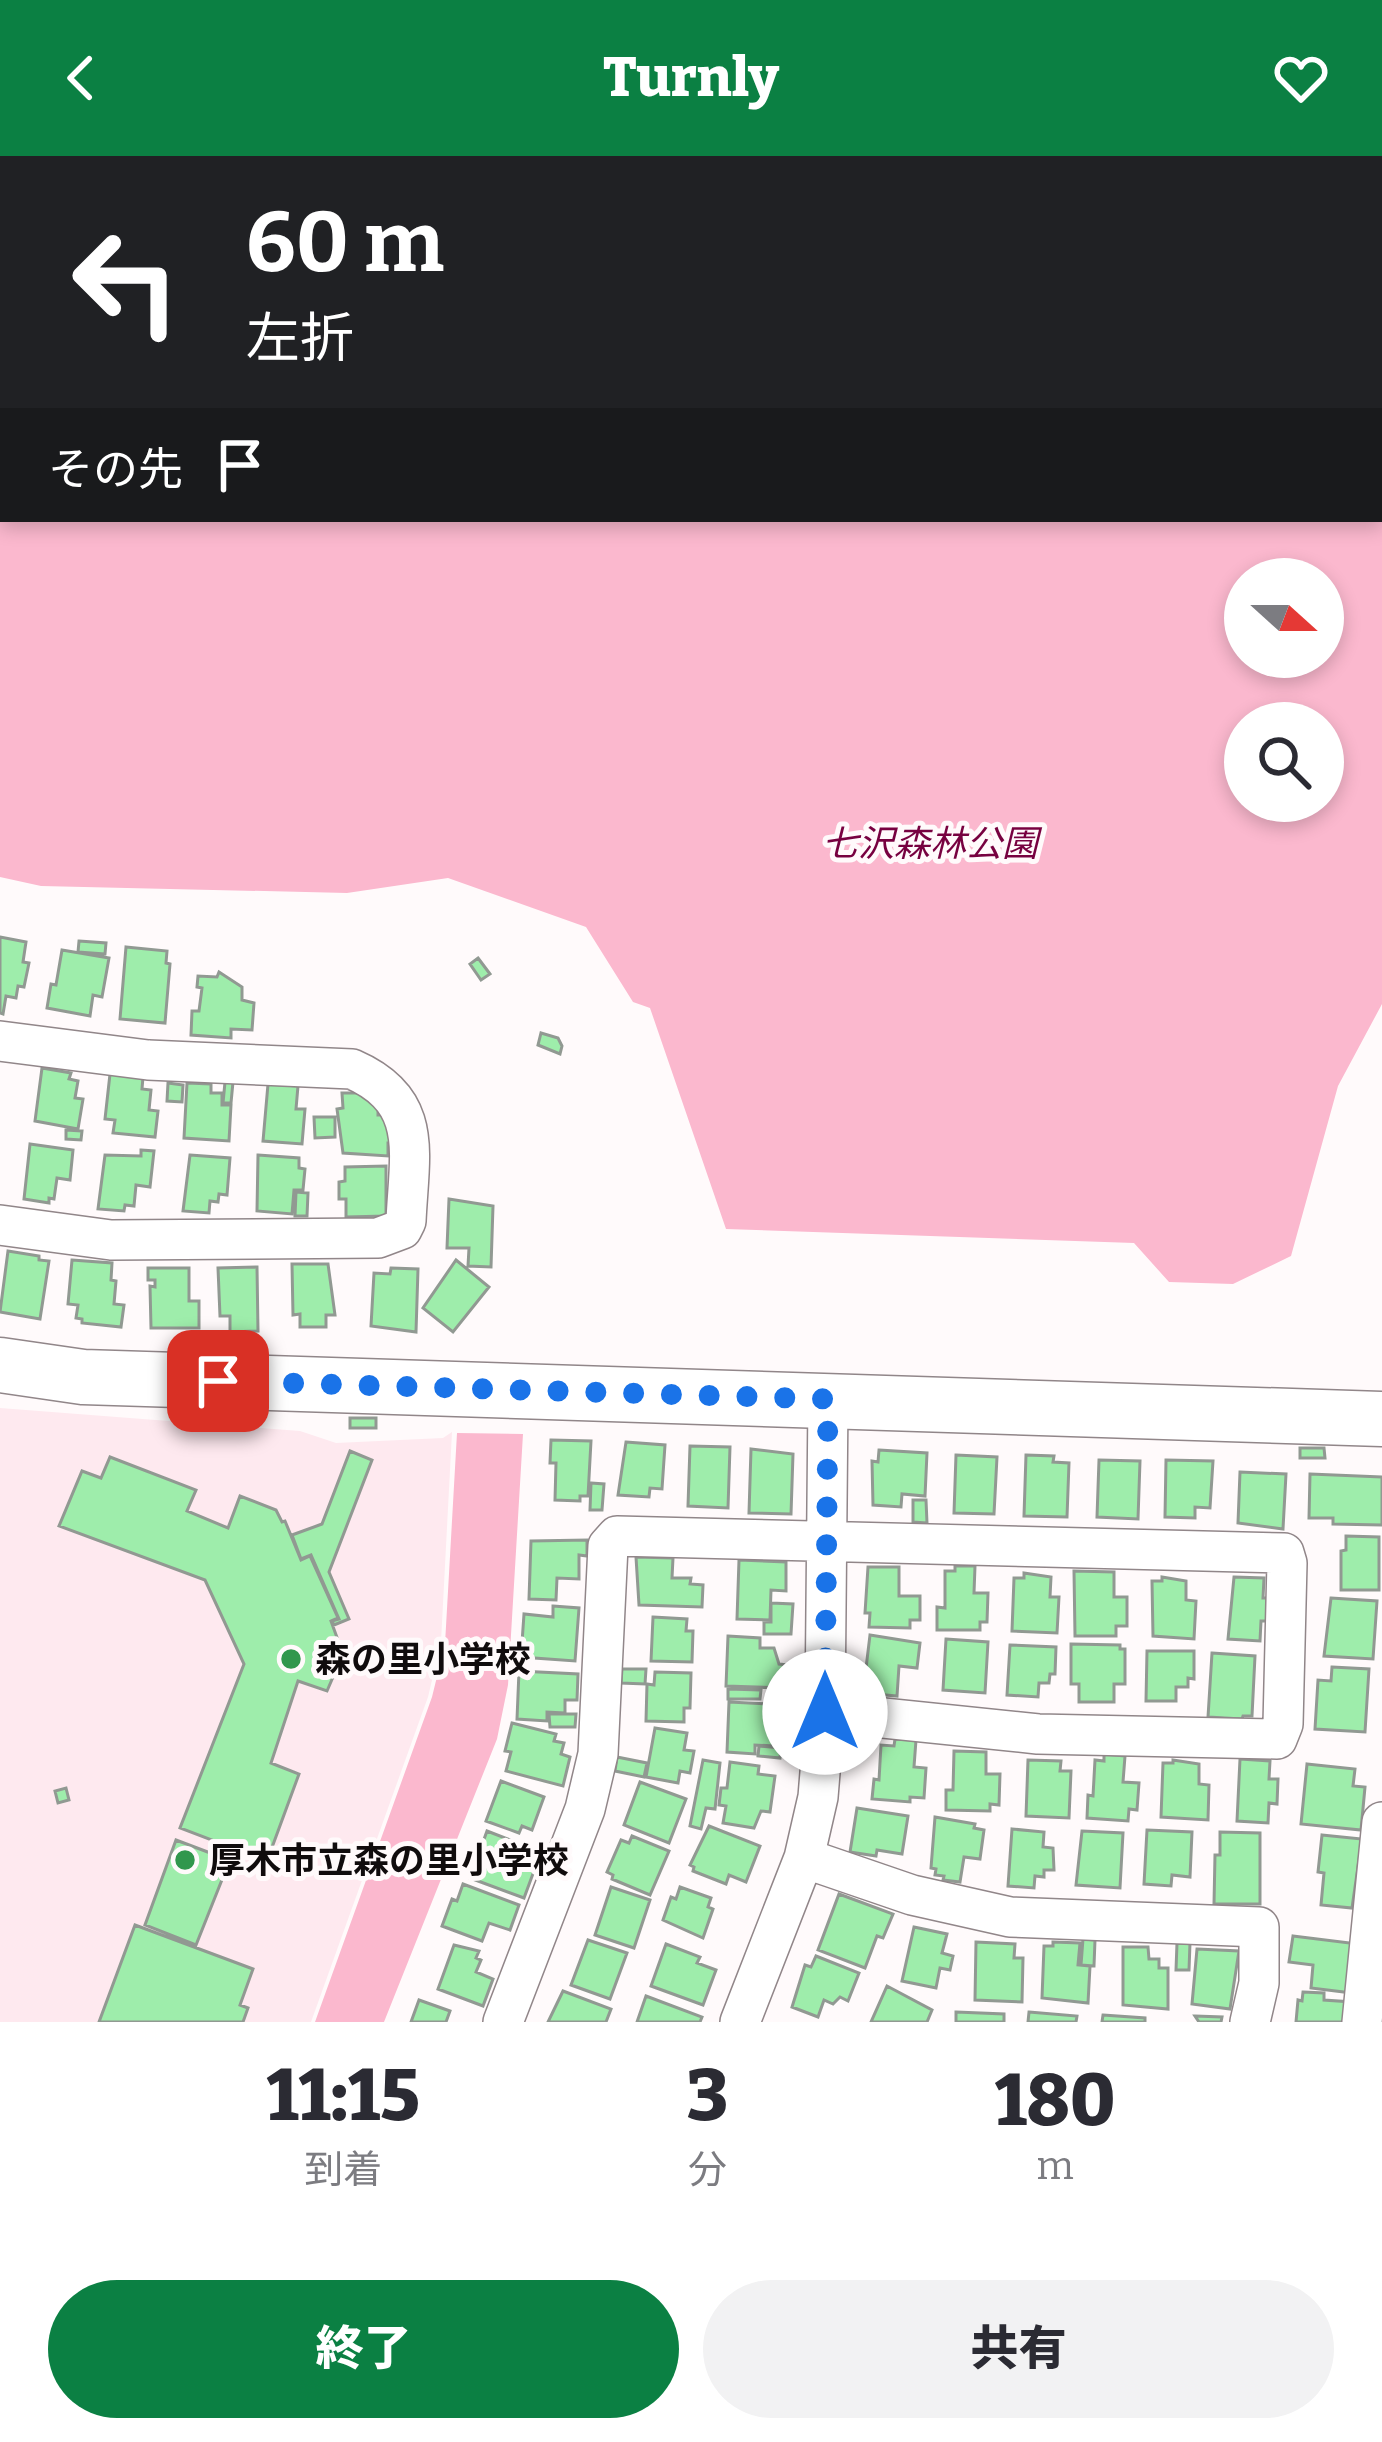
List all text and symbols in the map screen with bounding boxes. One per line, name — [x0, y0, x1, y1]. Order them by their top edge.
icon: back — [48, 45, 114, 111]
icon: heart — [1268, 45, 1334, 111]
text: Turnly — [603, 46, 779, 110]
text: 60 m — [246, 192, 444, 293]
icon: left — [48, 204, 204, 360]
text: 左折 — [246, 307, 354, 371]
icon: arrive — [207, 432, 273, 498]
text: その先 — [48, 443, 183, 497]
north arrow — [1224, 558, 1344, 678]
map controls — [1224, 558, 1344, 822]
button: search — [1224, 702, 1344, 822]
park label: 七沢森林公園 — [822, 822, 1043, 866]
pin — [167, 1330, 269, 1432]
icon: arrive — [185, 1348, 251, 1414]
place label: 森の里小学校 — [315, 1638, 531, 1682]
marker: 森の里小学校 — [278, 1646, 304, 1672]
position arrow — [762, 1649, 888, 1775]
place label: 厚木市立森の里小学校 — [209, 1839, 569, 1883]
marker: 厚木市立森の里小学校 — [172, 1847, 198, 1873]
text: 11:15 — [267, 2053, 420, 2139]
text: 3 — [686, 2053, 728, 2139]
text: 180 — [995, 2058, 1115, 2144]
text: m — [1036, 2143, 1074, 2189]
text: 到着 — [304, 2147, 382, 2193]
text: 分 — [688, 2147, 727, 2193]
button: 終了 — [48, 2280, 679, 2418]
button: 共有 — [703, 2280, 1334, 2418]

